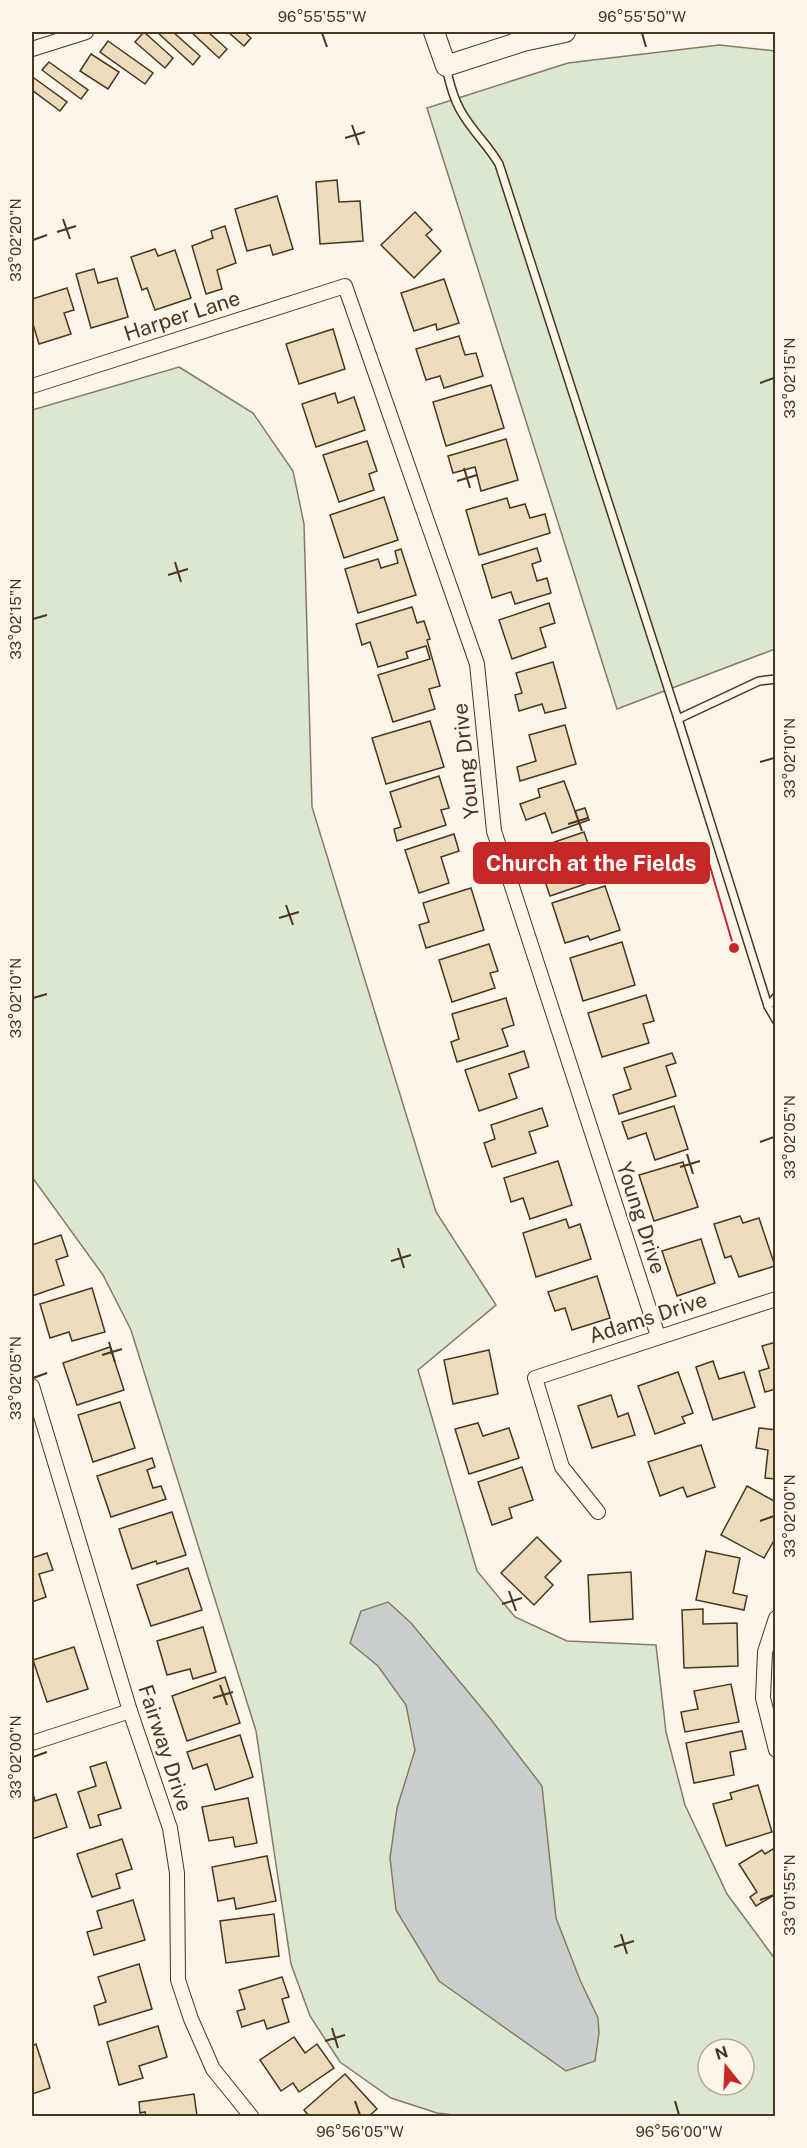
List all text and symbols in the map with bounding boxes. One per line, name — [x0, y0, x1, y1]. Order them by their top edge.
text: 96°55'55"W — [278, 8, 366, 25]
text: 96°55'50"W — [598, 8, 686, 25]
text: 33°02'20"N — [7, 198, 24, 282]
street label: Harper Lane — [120, 285, 243, 346]
text: 33°02'15"N — [781, 338, 798, 419]
text: 33°02'15"N — [7, 579, 24, 660]
street label: Young Drive — [447, 702, 484, 820]
text: 33°02'10"N — [781, 718, 798, 798]
callout: Church at the Fields — [474, 843, 709, 883]
text: Church at the Fields — [486, 850, 696, 876]
text: 33°02'10"N — [7, 958, 24, 1038]
text: 33°02'05"N — [781, 1095, 798, 1179]
street label: Young Drive — [612, 1159, 671, 1277]
street label: Adams Drive — [586, 1287, 710, 1348]
text: 33°02'05"N — [7, 1336, 24, 1420]
text: 33°02'00"N — [781, 1474, 798, 1558]
street label: Fairway Drive — [133, 1681, 198, 1814]
text: 33°02'00"N — [7, 1715, 24, 1799]
text: 33°01'55"N — [781, 1854, 798, 1936]
north arrow — [696, 2037, 756, 2097]
text: N — [713, 2042, 730, 2064]
text: 96°56'05"W — [316, 2123, 404, 2140]
text: 96°56'00"W — [635, 2123, 723, 2140]

